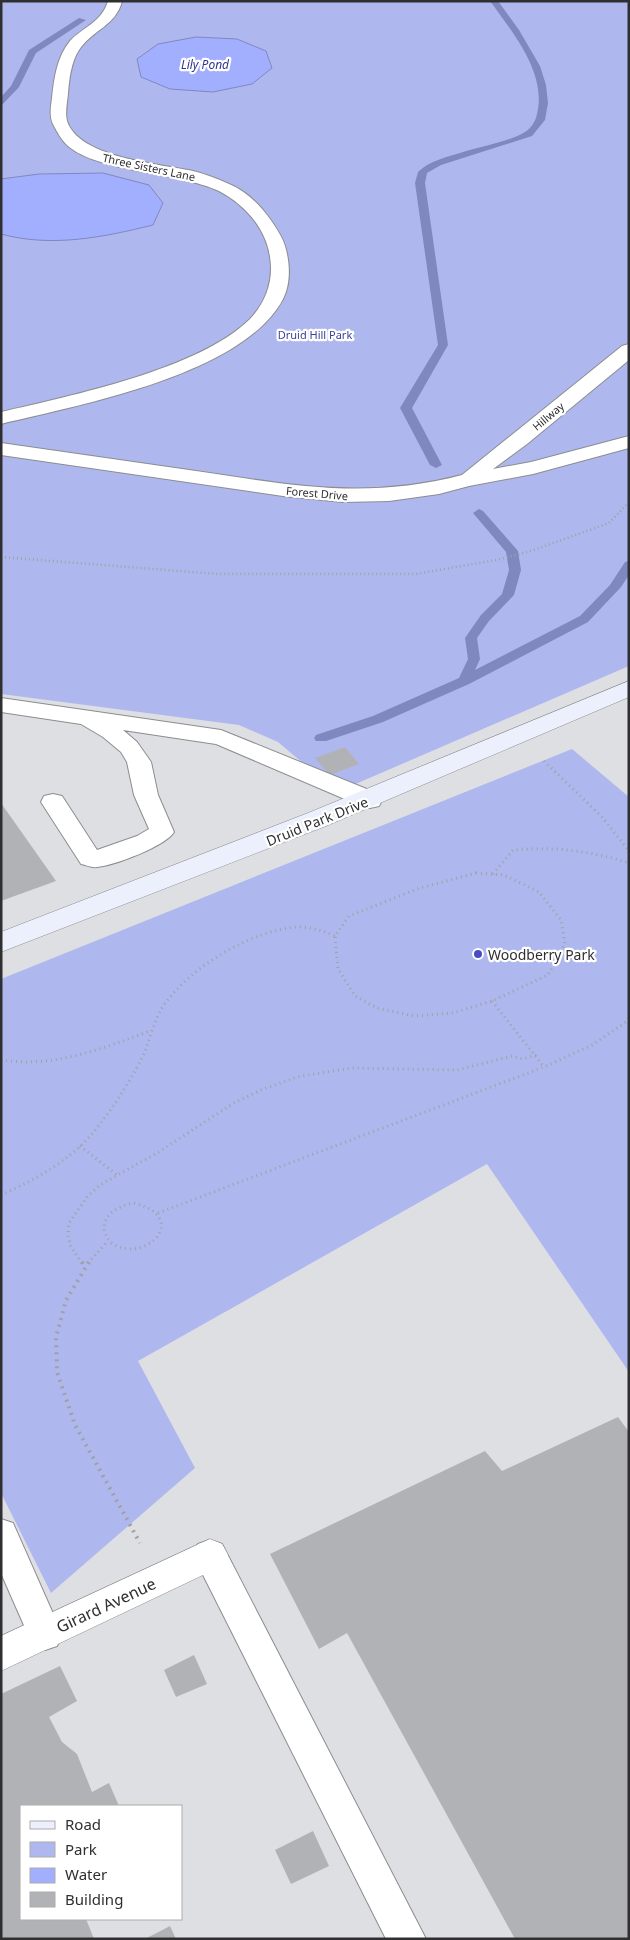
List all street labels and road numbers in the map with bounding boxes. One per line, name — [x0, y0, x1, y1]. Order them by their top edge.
street label: Three Sisters Lane — [101, 150, 197, 184]
street label: Hillway — [529, 398, 567, 434]
street label: Forest Drive — [285, 483, 349, 503]
street label: Druid Park Drive — [263, 792, 371, 850]
street label: Girard Avenue — [53, 1572, 159, 1638]

